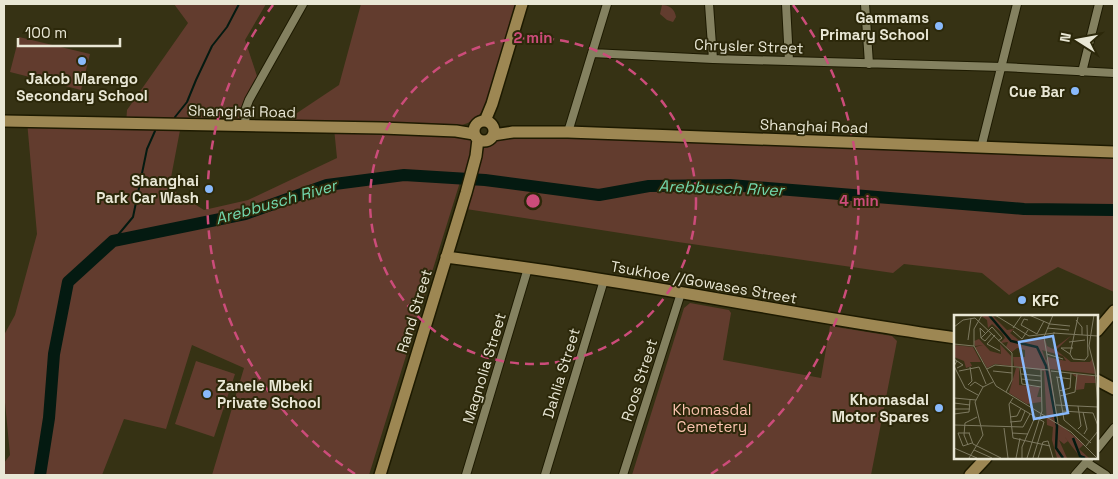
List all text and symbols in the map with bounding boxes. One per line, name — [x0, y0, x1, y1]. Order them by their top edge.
place label: Gammams Primary School — [820, 8, 929, 44]
scale bar — [18, 15, 120, 47]
north arrow — [1053, 15, 1103, 65]
marker: Gammams Primary School — [933, 20, 945, 32]
text: 100 m — [25, 23, 67, 42]
text: 2 min — [514, 28, 552, 47]
text: N — [1056, 31, 1075, 44]
street label: Chrysler Street — [694, 35, 804, 57]
marker: Jakob Marengo Secondary School — [76, 55, 88, 67]
place label: Jakob Marengo Secondary School — [16, 69, 148, 105]
place label: Cue Bar — [1009, 82, 1065, 101]
marker: Cue Bar — [1069, 85, 1081, 97]
street label: Shanghai Road — [188, 101, 296, 121]
street label: Shanghai Road — [760, 115, 868, 137]
place label: Shanghai Park Car Wash — [96, 171, 199, 207]
water label: Arebbusch River — [213, 174, 341, 229]
water label: Arebbusch River — [658, 175, 786, 201]
marker: Shanghai Park Car Wash — [203, 183, 215, 195]
text: 4 min — [839, 191, 879, 210]
centre of rings — [524, 192, 542, 210]
street label: Tsukhoe //Gowases Street — [609, 256, 799, 308]
street label: Rand Street — [392, 267, 436, 355]
place label: KFC — [1032, 291, 1059, 310]
marker: KFC — [1016, 294, 1028, 306]
street label: Magnolia Street — [458, 310, 510, 426]
inset map — [954, 315, 1098, 459]
street label: Dahlia Street — [538, 325, 584, 420]
street label: Roos Street — [617, 336, 661, 424]
place label: Zanele Mbeki Private School — [217, 376, 321, 412]
marker: Zanele Mbeki Private School — [201, 388, 213, 400]
place label: Khomasdal Motor Spares — [832, 390, 929, 426]
park label: Khomasdal Cemetery — [673, 400, 751, 436]
marker: Khomasdal Motor Spares — [933, 402, 945, 414]

